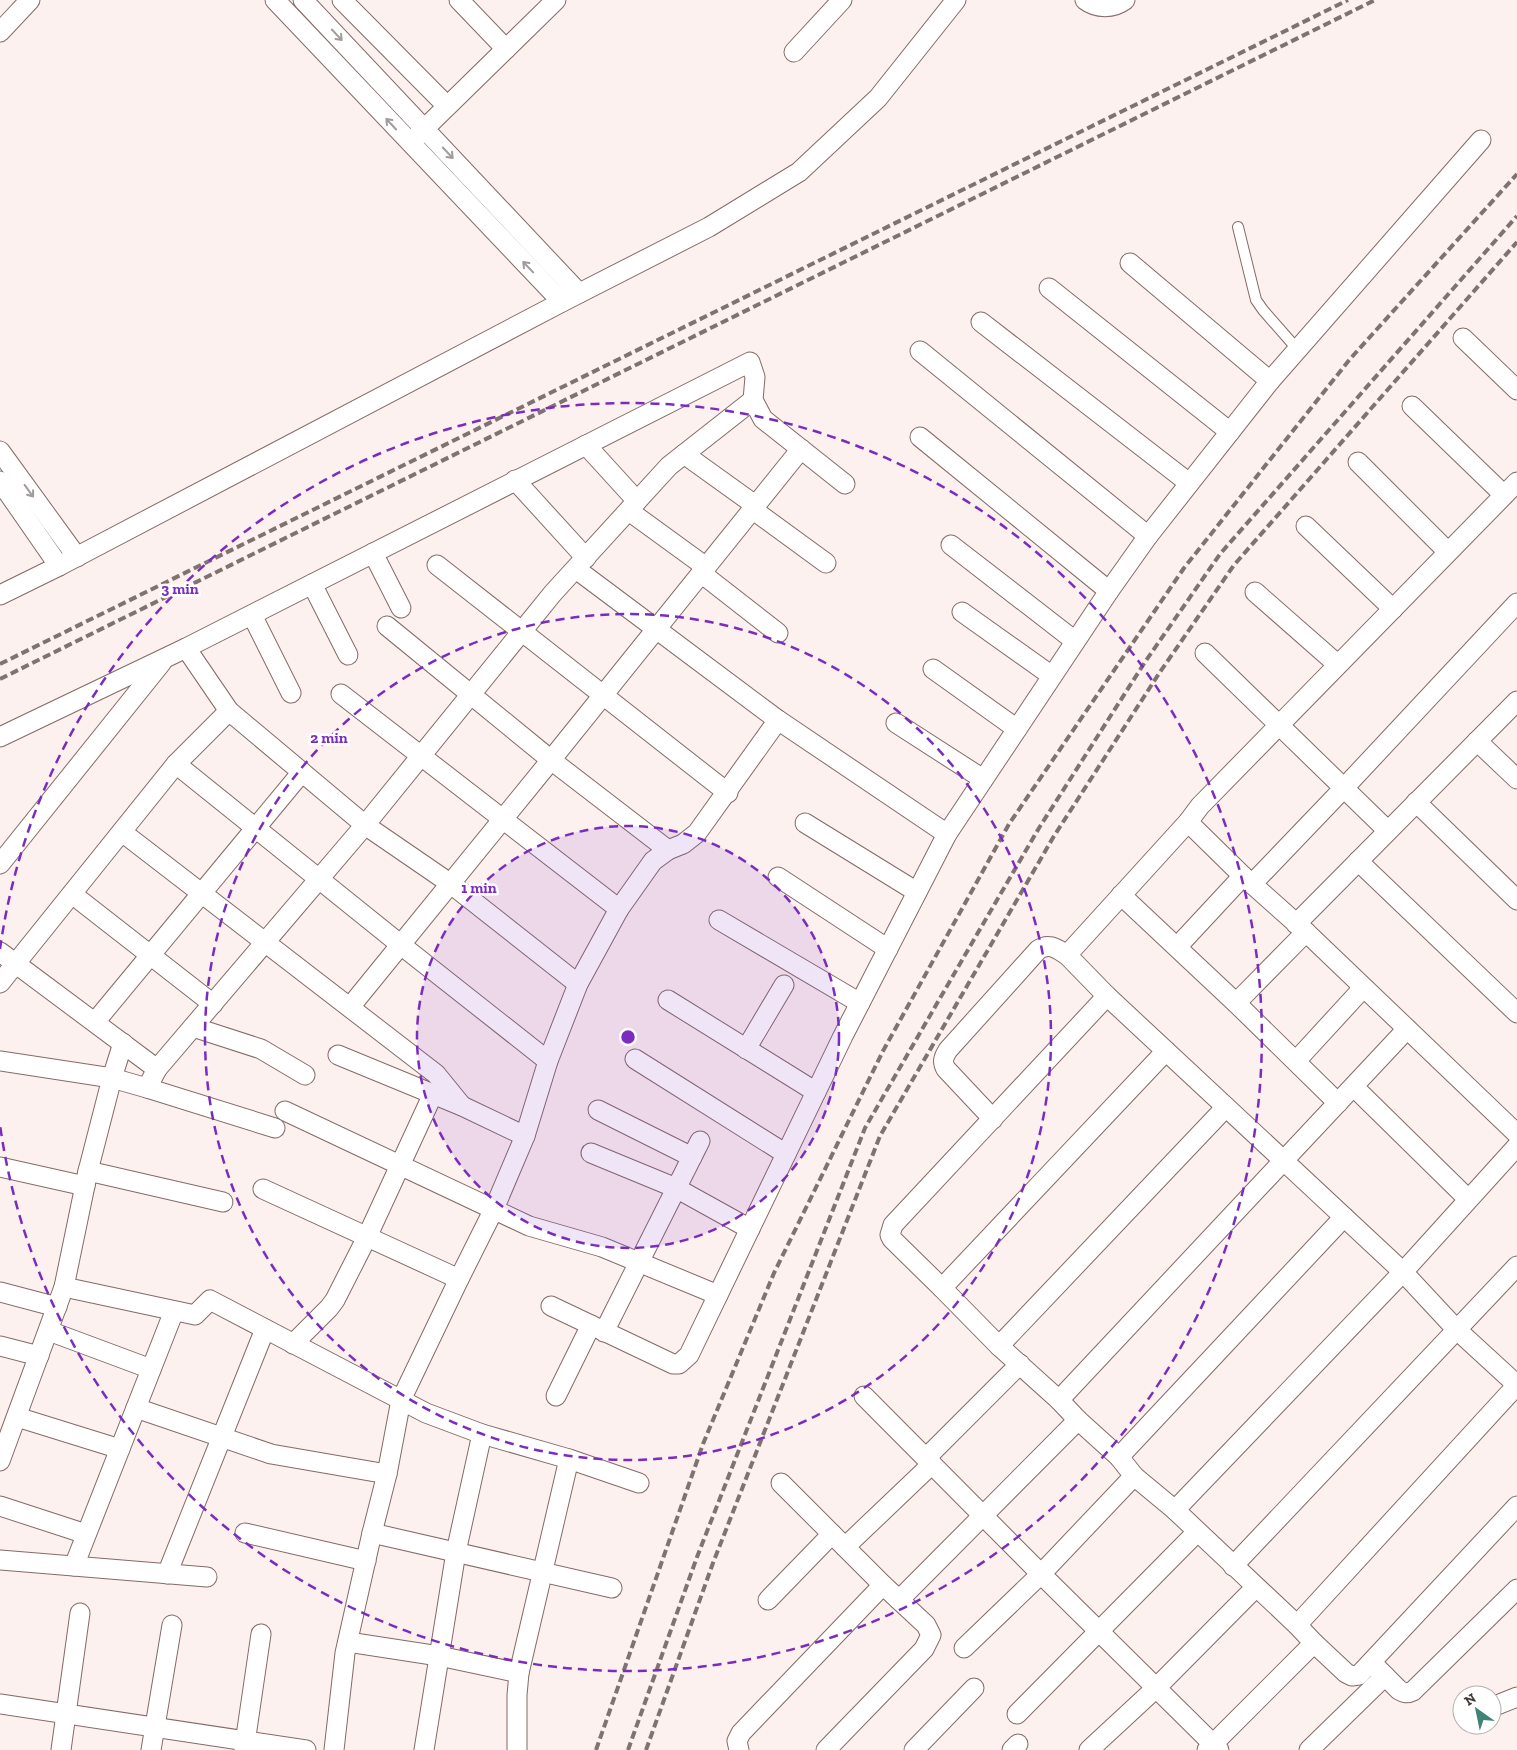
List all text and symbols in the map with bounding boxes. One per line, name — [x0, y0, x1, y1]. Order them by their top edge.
one-way arrow — [331, 29, 343, 42]
one-way arrow — [385, 118, 397, 130]
one-way arrow — [442, 147, 454, 160]
one-way arrow — [522, 260, 534, 273]
one-way arrow — [24, 483, 34, 497]
text: 3 min — [161, 580, 199, 598]
text: 2 min — [310, 729, 348, 747]
text: 1 min — [461, 879, 497, 897]
centre of rings — [619, 1028, 637, 1046]
north arrow — [1452, 1685, 1502, 1735]
text: N — [1461, 1689, 1480, 1710]

